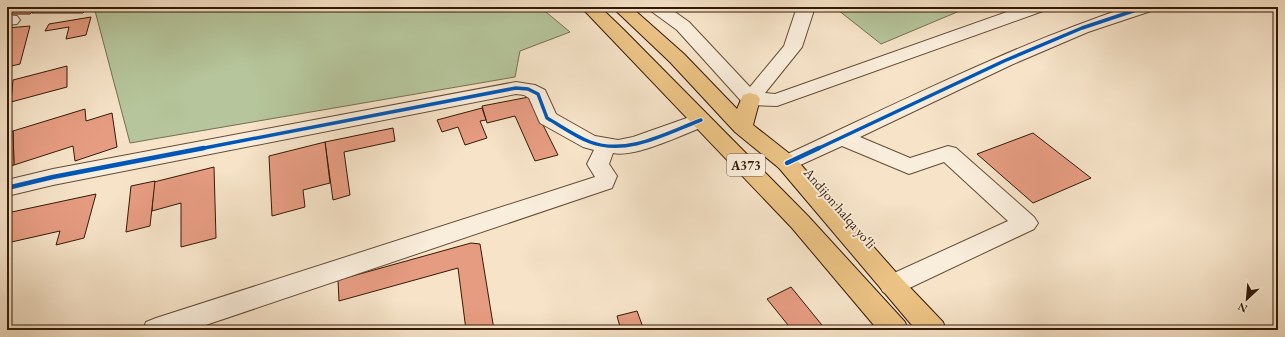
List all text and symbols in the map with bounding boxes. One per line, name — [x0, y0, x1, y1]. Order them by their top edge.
road number: A373 — [727, 154, 765, 176]
street label: Andijon halqa yo‘li — [799, 163, 881, 253]
north arrow — [1227, 279, 1267, 319]
text: N — [1235, 300, 1250, 316]

